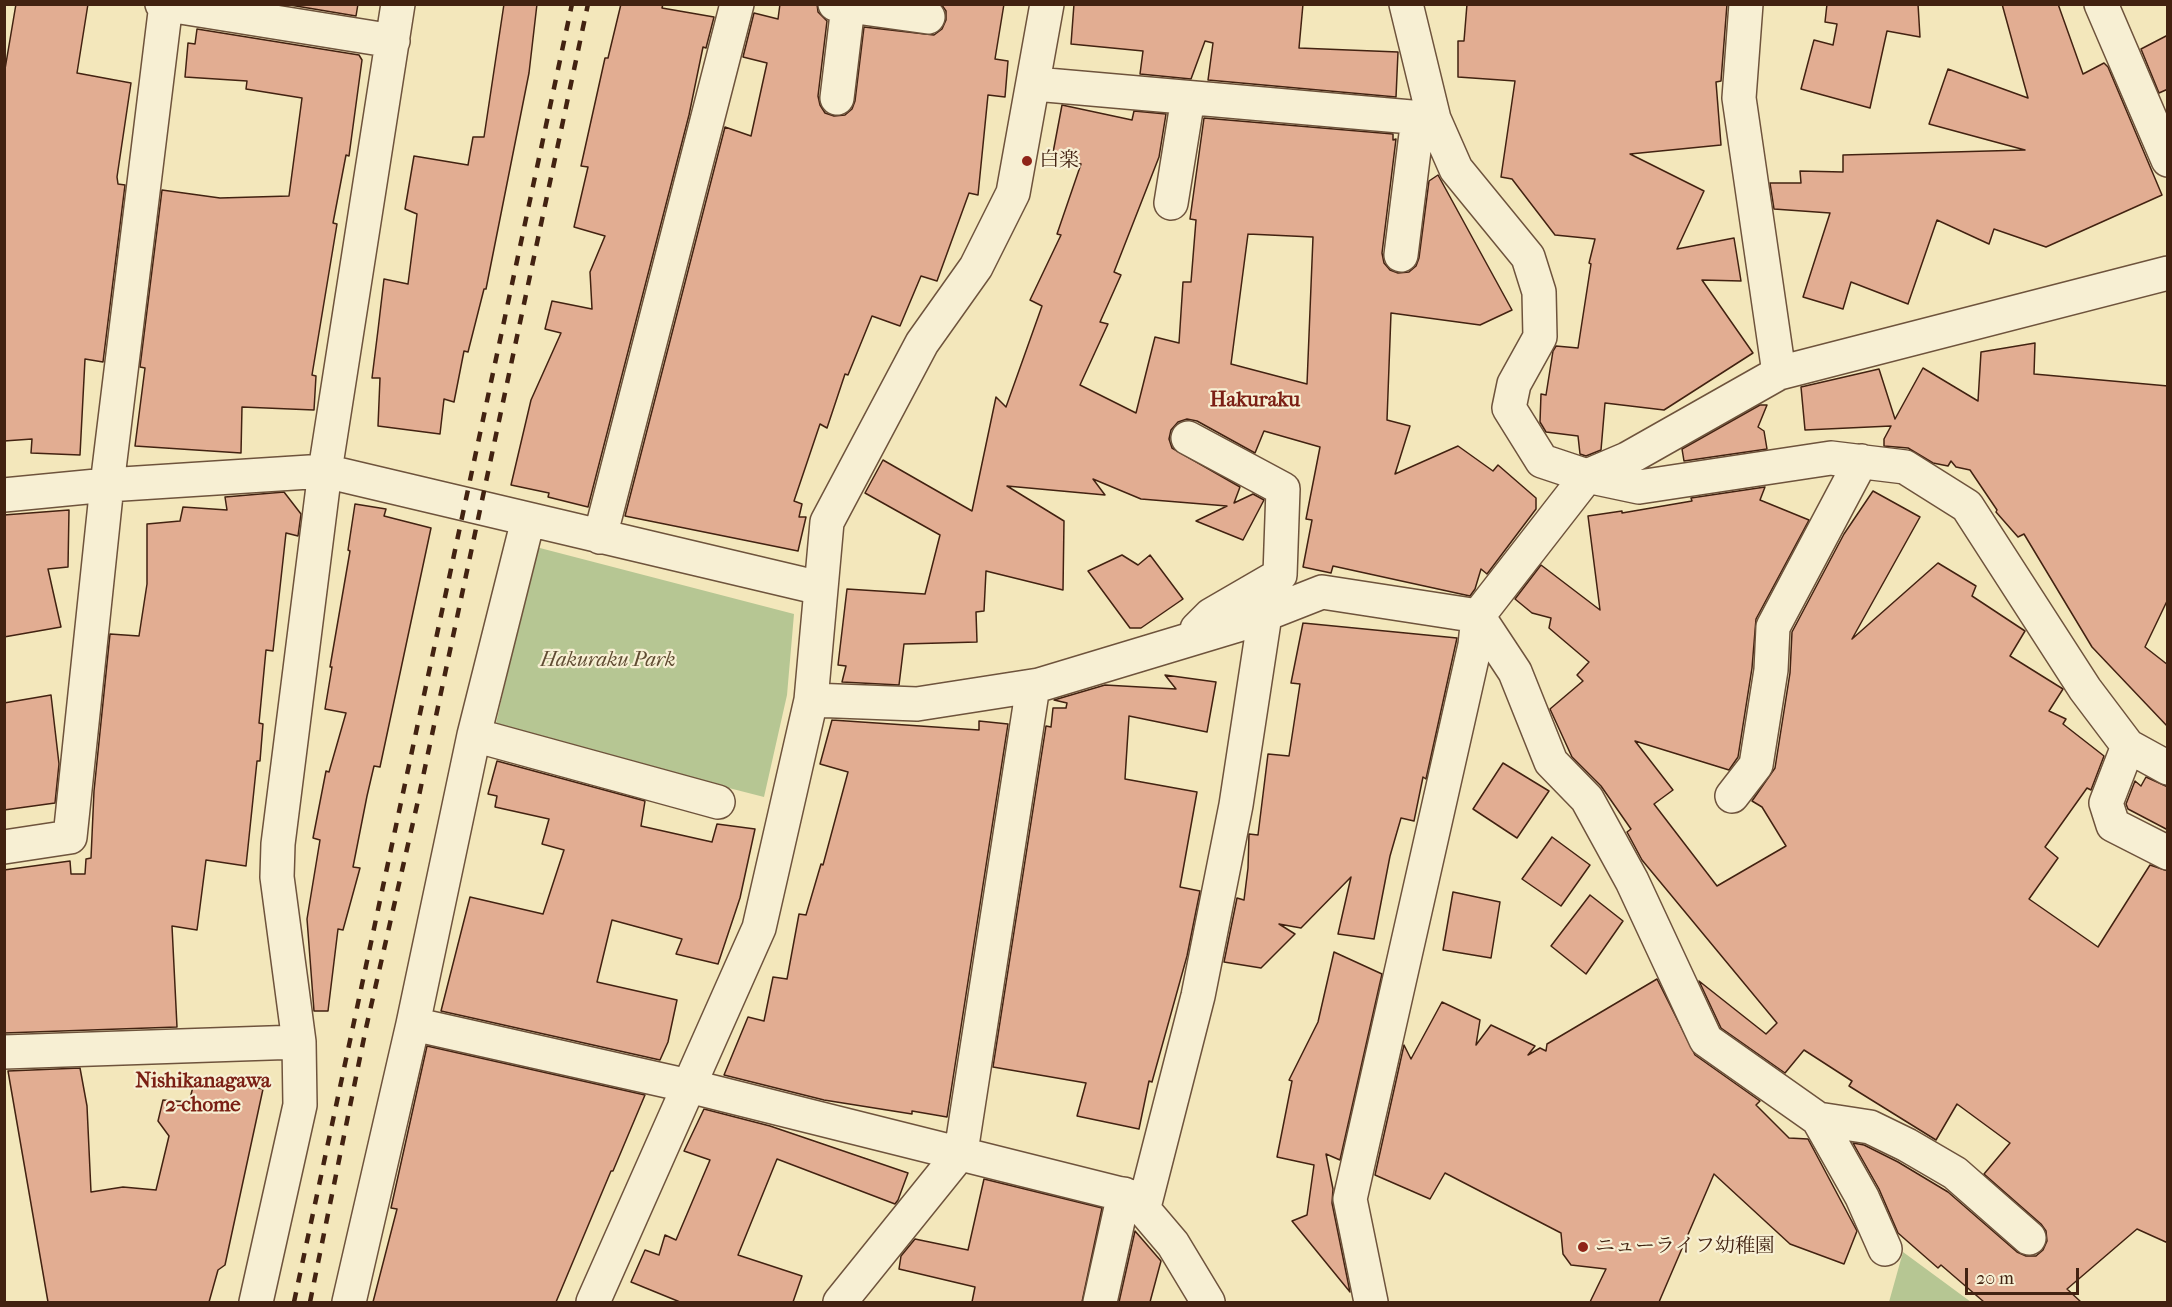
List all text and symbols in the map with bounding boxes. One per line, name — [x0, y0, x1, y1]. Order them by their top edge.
place label: 白楽 — [1039, 149, 1079, 173]
marker: 白楽 — [1020, 154, 1034, 168]
district label: Hakuraku — [1210, 388, 1300, 414]
park label: Hakuraku Park — [541, 649, 675, 673]
district label: Nishikanagawa 2-chome — [135, 1069, 271, 1119]
place label: ニューライフ幼稚園 — [1595, 1235, 1775, 1259]
marker: ニューライフ幼稚園 — [1576, 1240, 1590, 1254]
scale bar — [1968, 1256, 2082, 1294]
text: 20 m — [1976, 1268, 2014, 1289]

